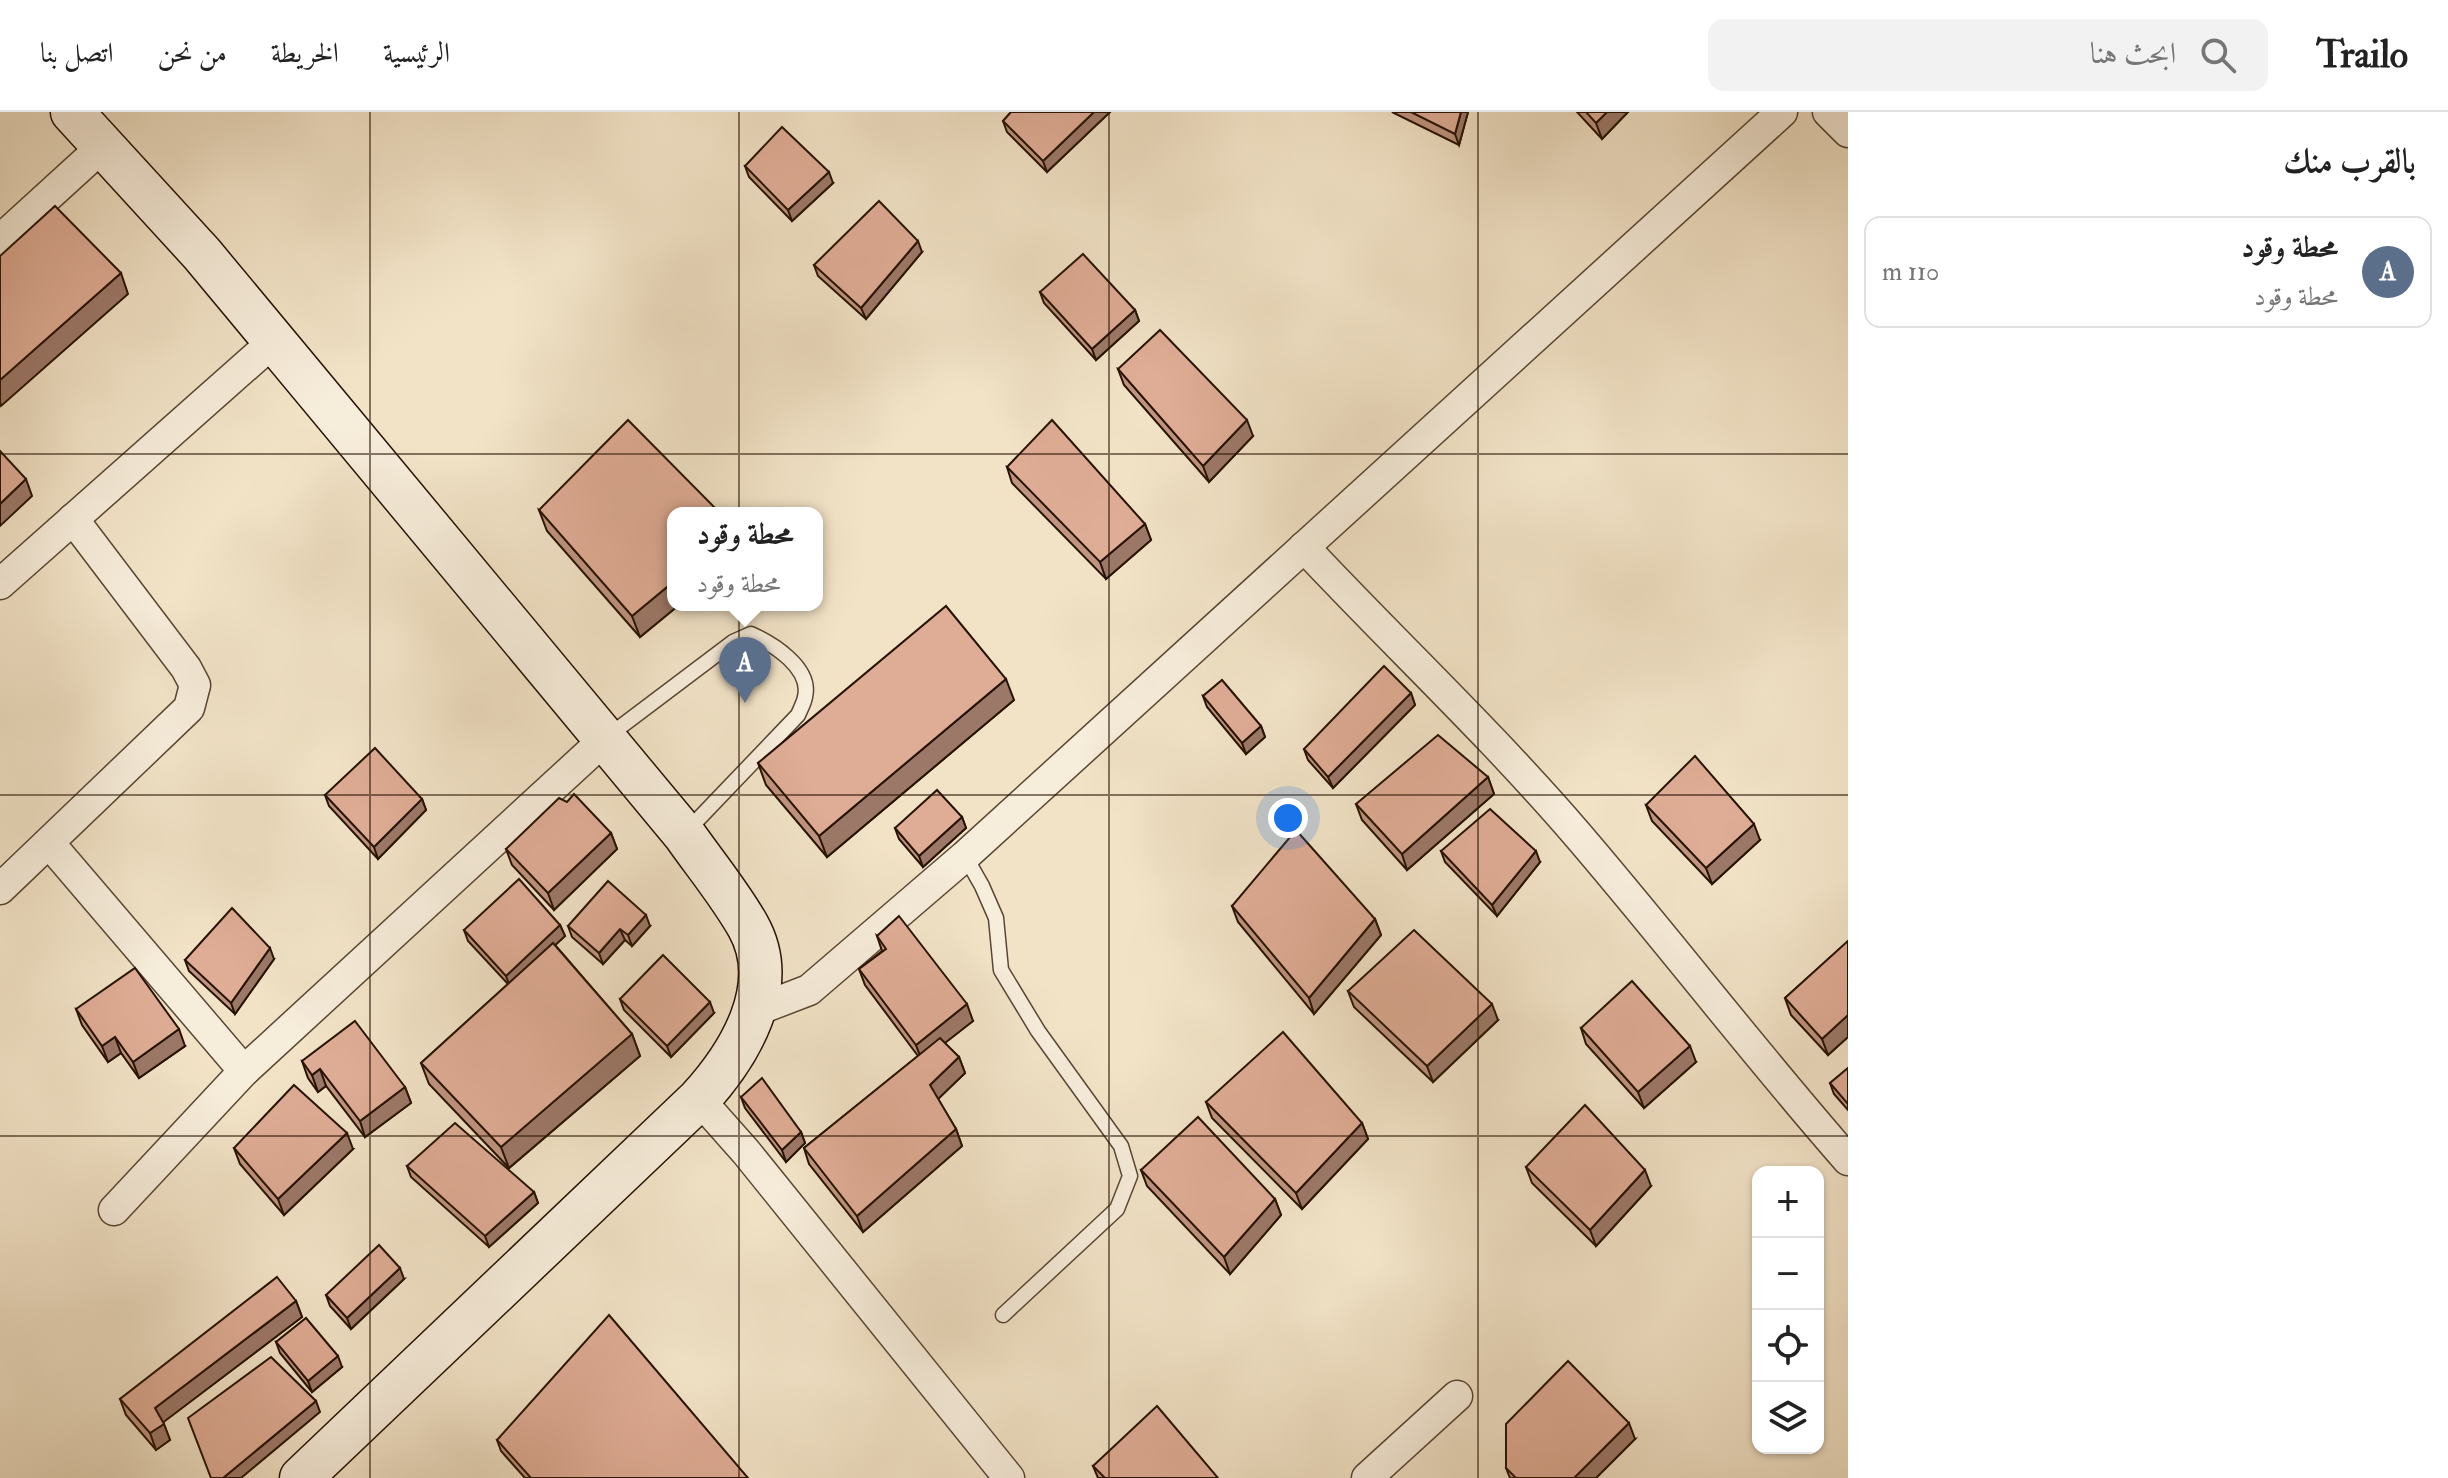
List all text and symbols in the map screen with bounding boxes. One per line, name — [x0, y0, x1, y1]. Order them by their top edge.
search box — [1708, 19, 2268, 91]
text: Trailo — [2316, 31, 2408, 79]
icon: search — [2196, 33, 2240, 77]
text: ابحث هنا — [2090, 35, 2176, 72]
text: اتصل بنا — [40, 36, 114, 71]
text: من نحن — [158, 36, 227, 71]
text: الخريطة — [271, 36, 339, 71]
text: الرئيسية — [383, 36, 450, 71]
text: بالقرب منك — [2283, 140, 2416, 183]
text: محطة وقود — [2241, 229, 2338, 266]
text: 110 m — [1882, 256, 1939, 288]
text: A — [2380, 256, 2396, 288]
text: محطة وقود — [2254, 281, 2338, 313]
popup — [667, 507, 823, 611]
text: محطة وقود — [696, 516, 794, 553]
text: محطة وقود — [696, 568, 781, 600]
pin: A — [719, 637, 771, 703]
your location — [1268, 798, 1308, 838]
map controls — [1752, 1166, 1824, 1454]
button: + — [1752, 1166, 1824, 1238]
button: − — [1752, 1238, 1824, 1310]
button: locate — [1752, 1310, 1824, 1382]
button: layers — [1752, 1382, 1824, 1454]

